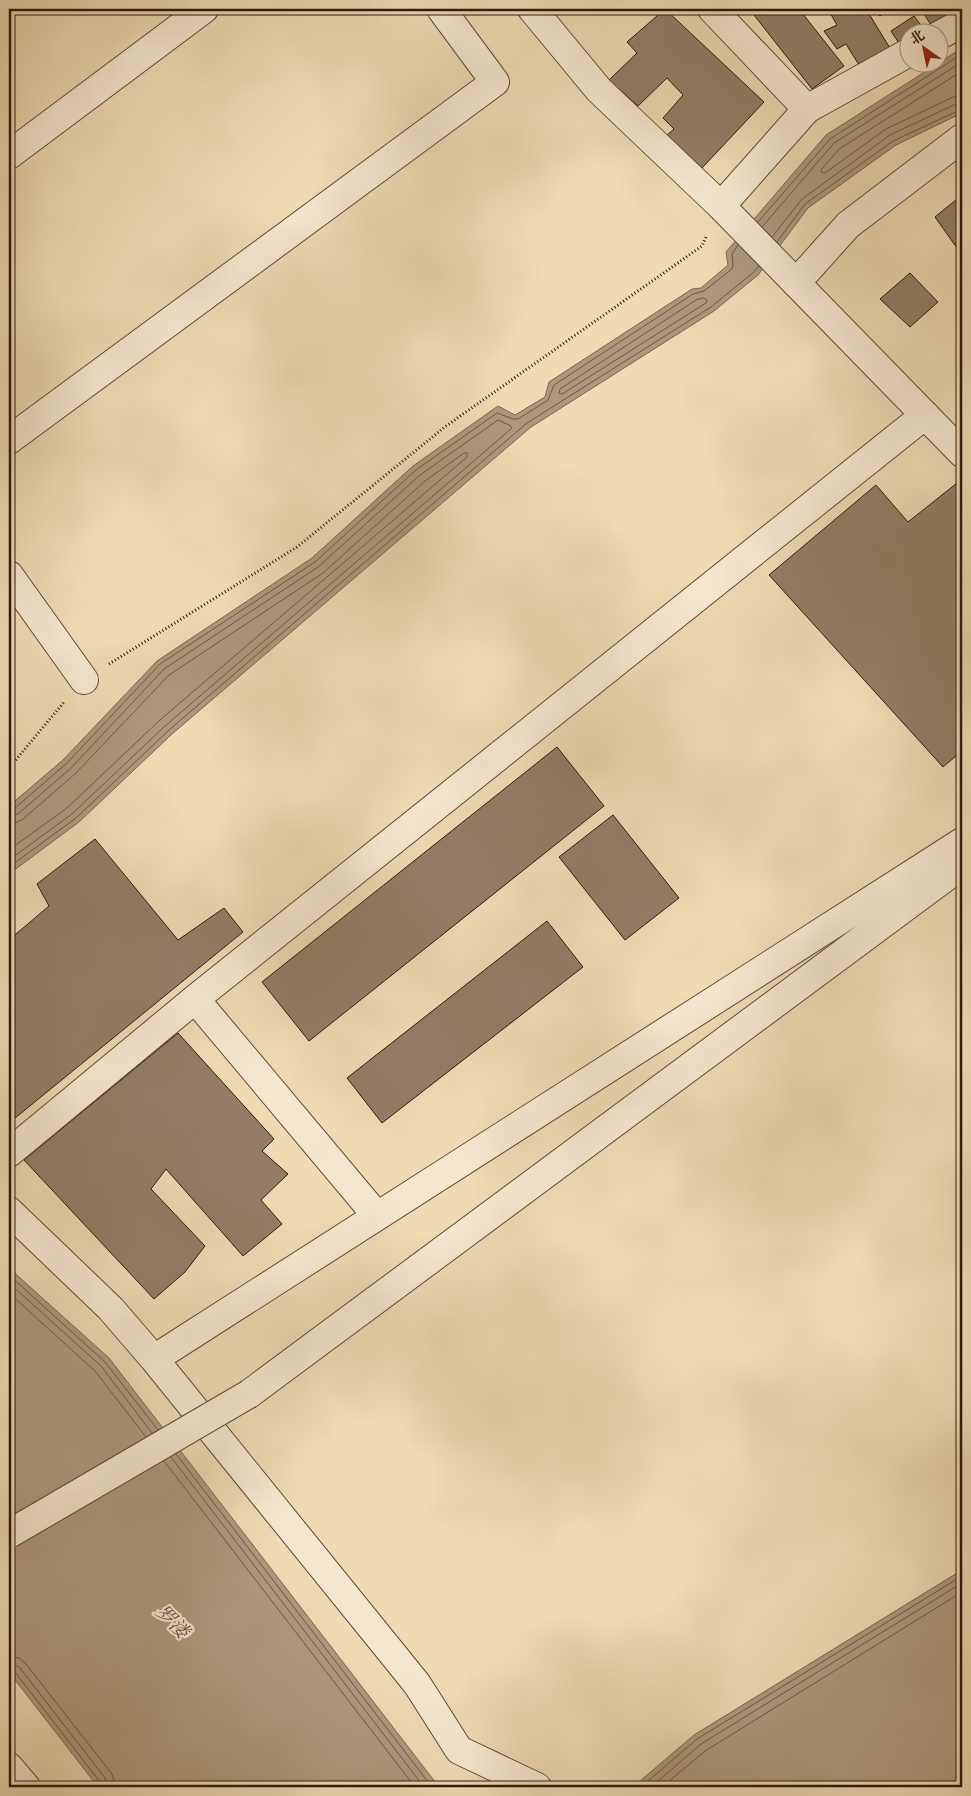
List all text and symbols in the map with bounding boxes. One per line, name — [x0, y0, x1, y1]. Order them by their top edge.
north arrow — [898, 22, 948, 72]
text: 北 — [906, 26, 928, 48]
water label: 罗溇 — [150, 1599, 196, 1645]

